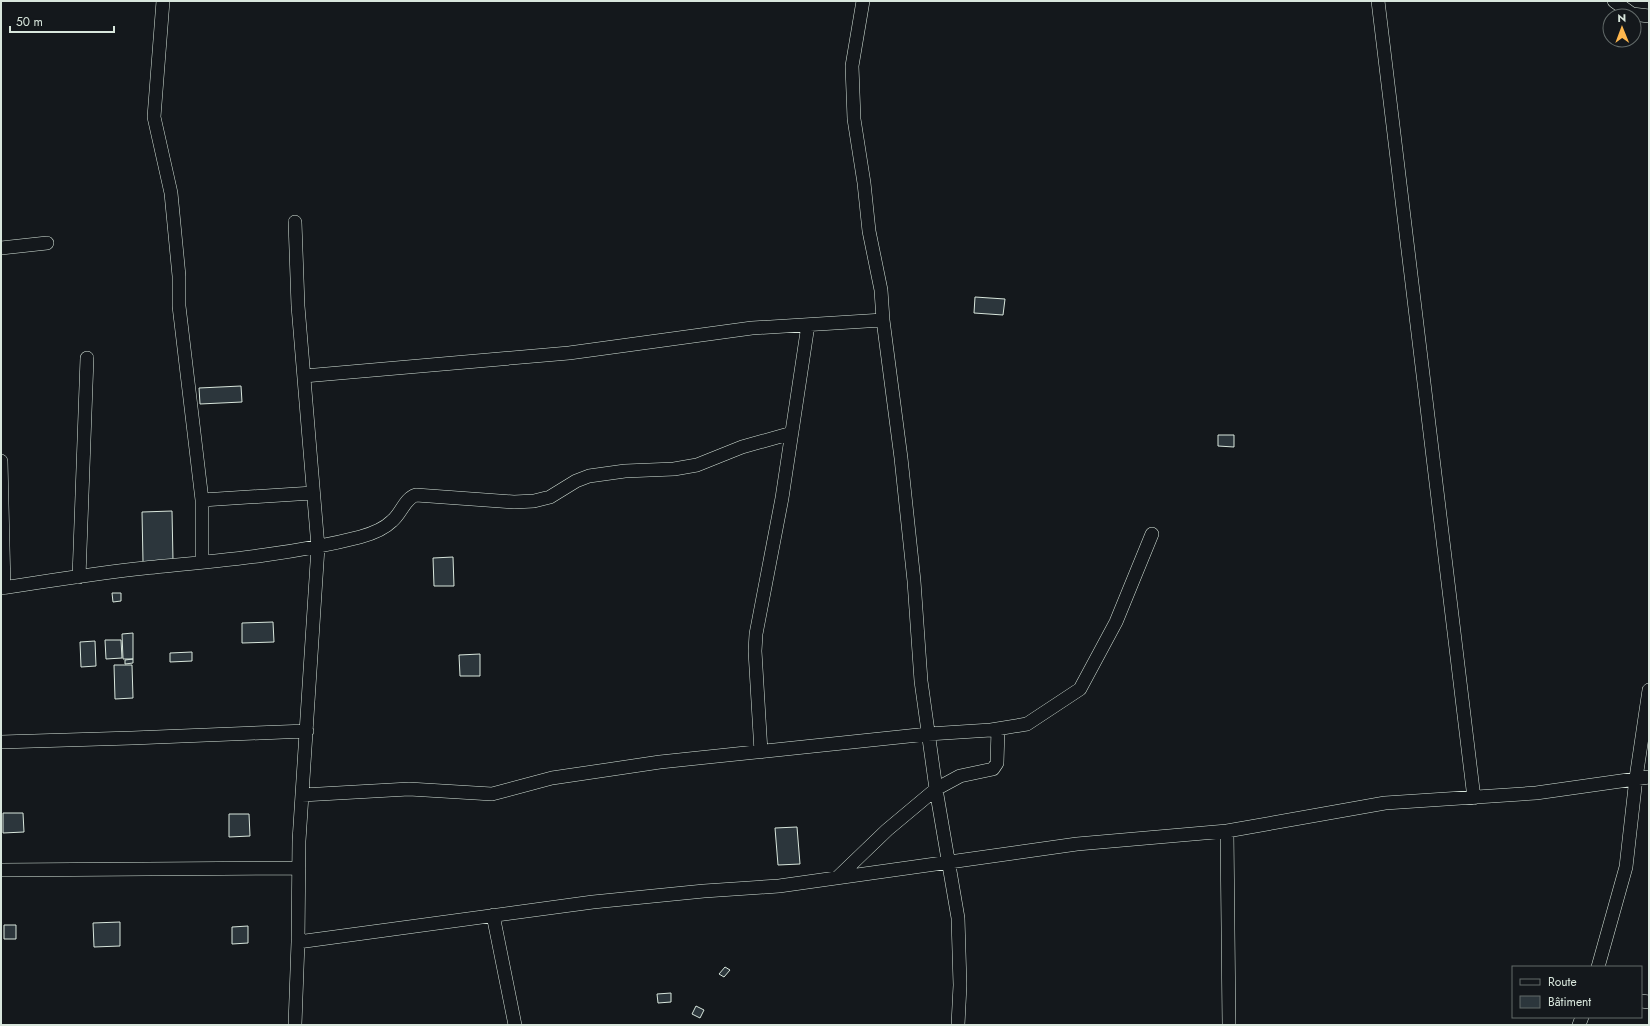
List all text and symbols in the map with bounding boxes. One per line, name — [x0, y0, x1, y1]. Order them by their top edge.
scale bar — [10, 8, 114, 34]
north arrow — [1602, 8, 1642, 48]
text: N — [1617, 10, 1626, 26]
text: 50 m — [16, 13, 43, 31]
legend — [1512, 966, 1642, 1018]
text: Route — [1548, 973, 1577, 991]
text: Bâtiment — [1548, 993, 1591, 1011]

